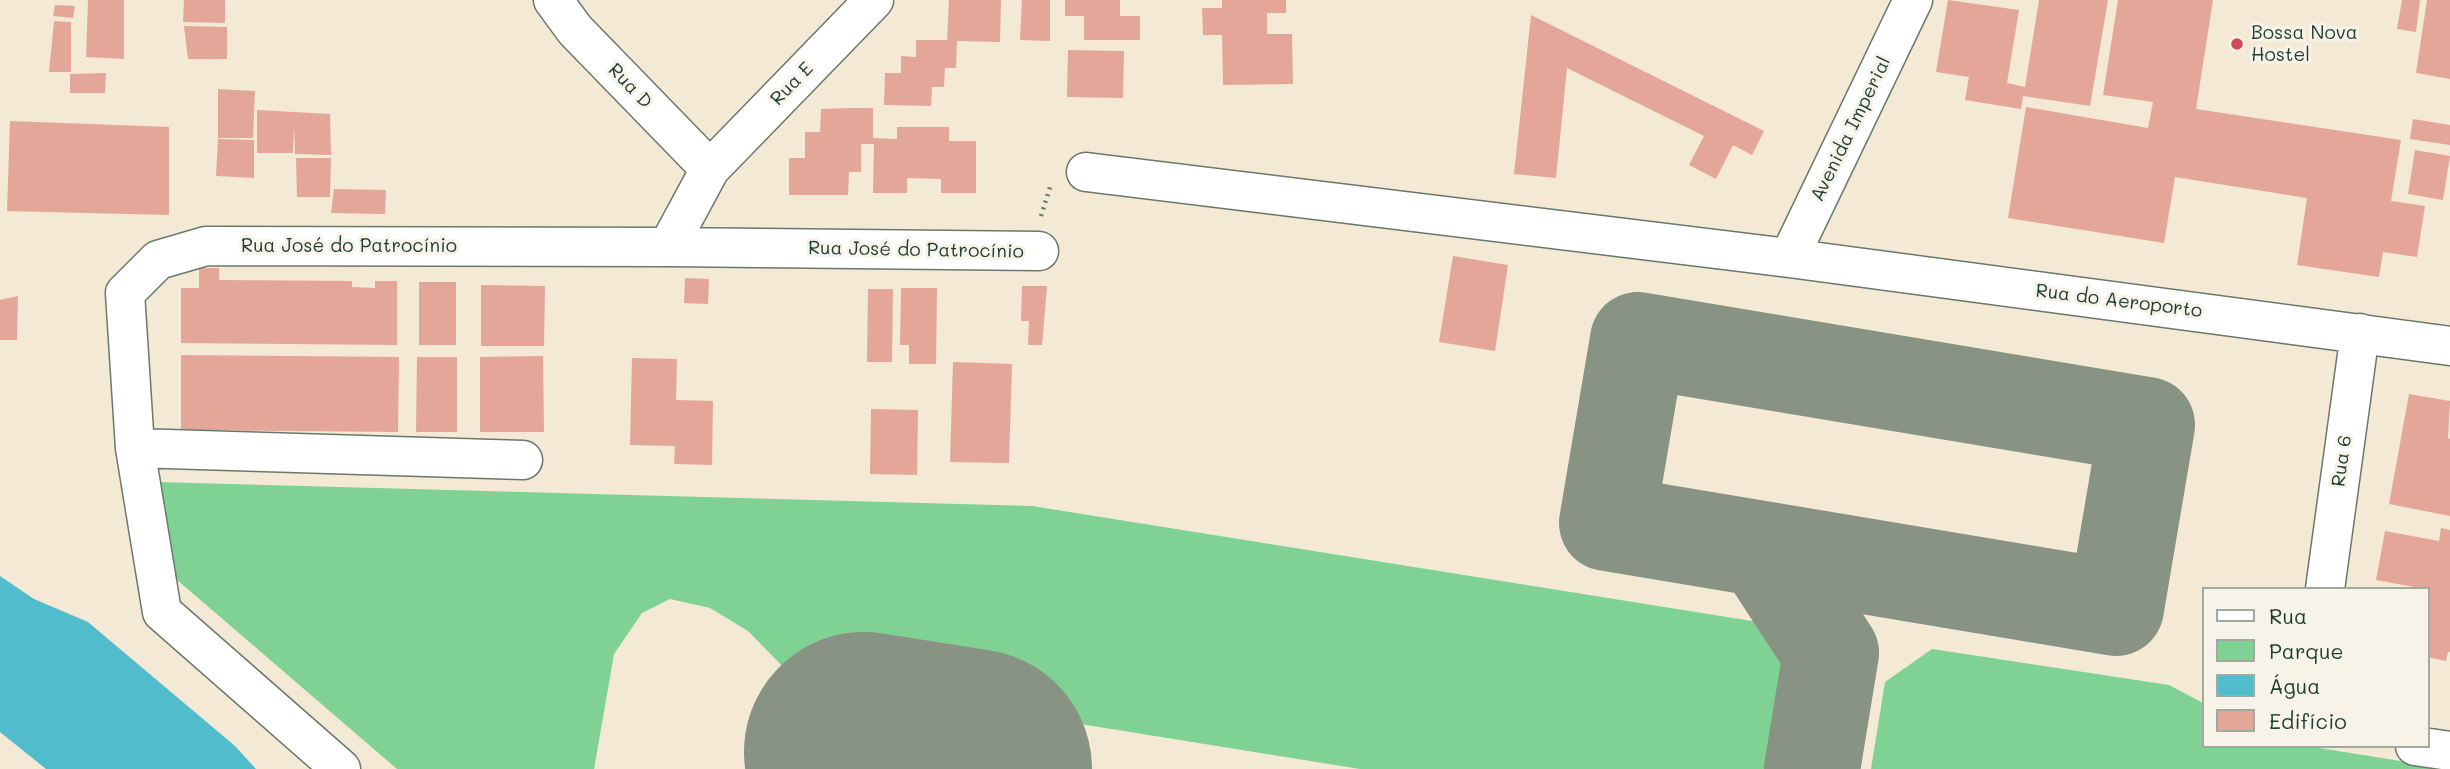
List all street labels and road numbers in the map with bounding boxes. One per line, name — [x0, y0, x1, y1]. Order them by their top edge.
street label: Avenida Imperial — [1806, 53, 1896, 205]
street label: Rua E — [766, 58, 818, 110]
street label: Rua D — [603, 59, 657, 113]
street label: Rua José do Patrocínio — [241, 235, 457, 257]
street label: Rua José do Patrocínio — [808, 237, 1024, 263]
street label: Rua do Aeroporto — [2034, 279, 2204, 323]
street label: Rua 6 — [2327, 434, 2357, 488]

